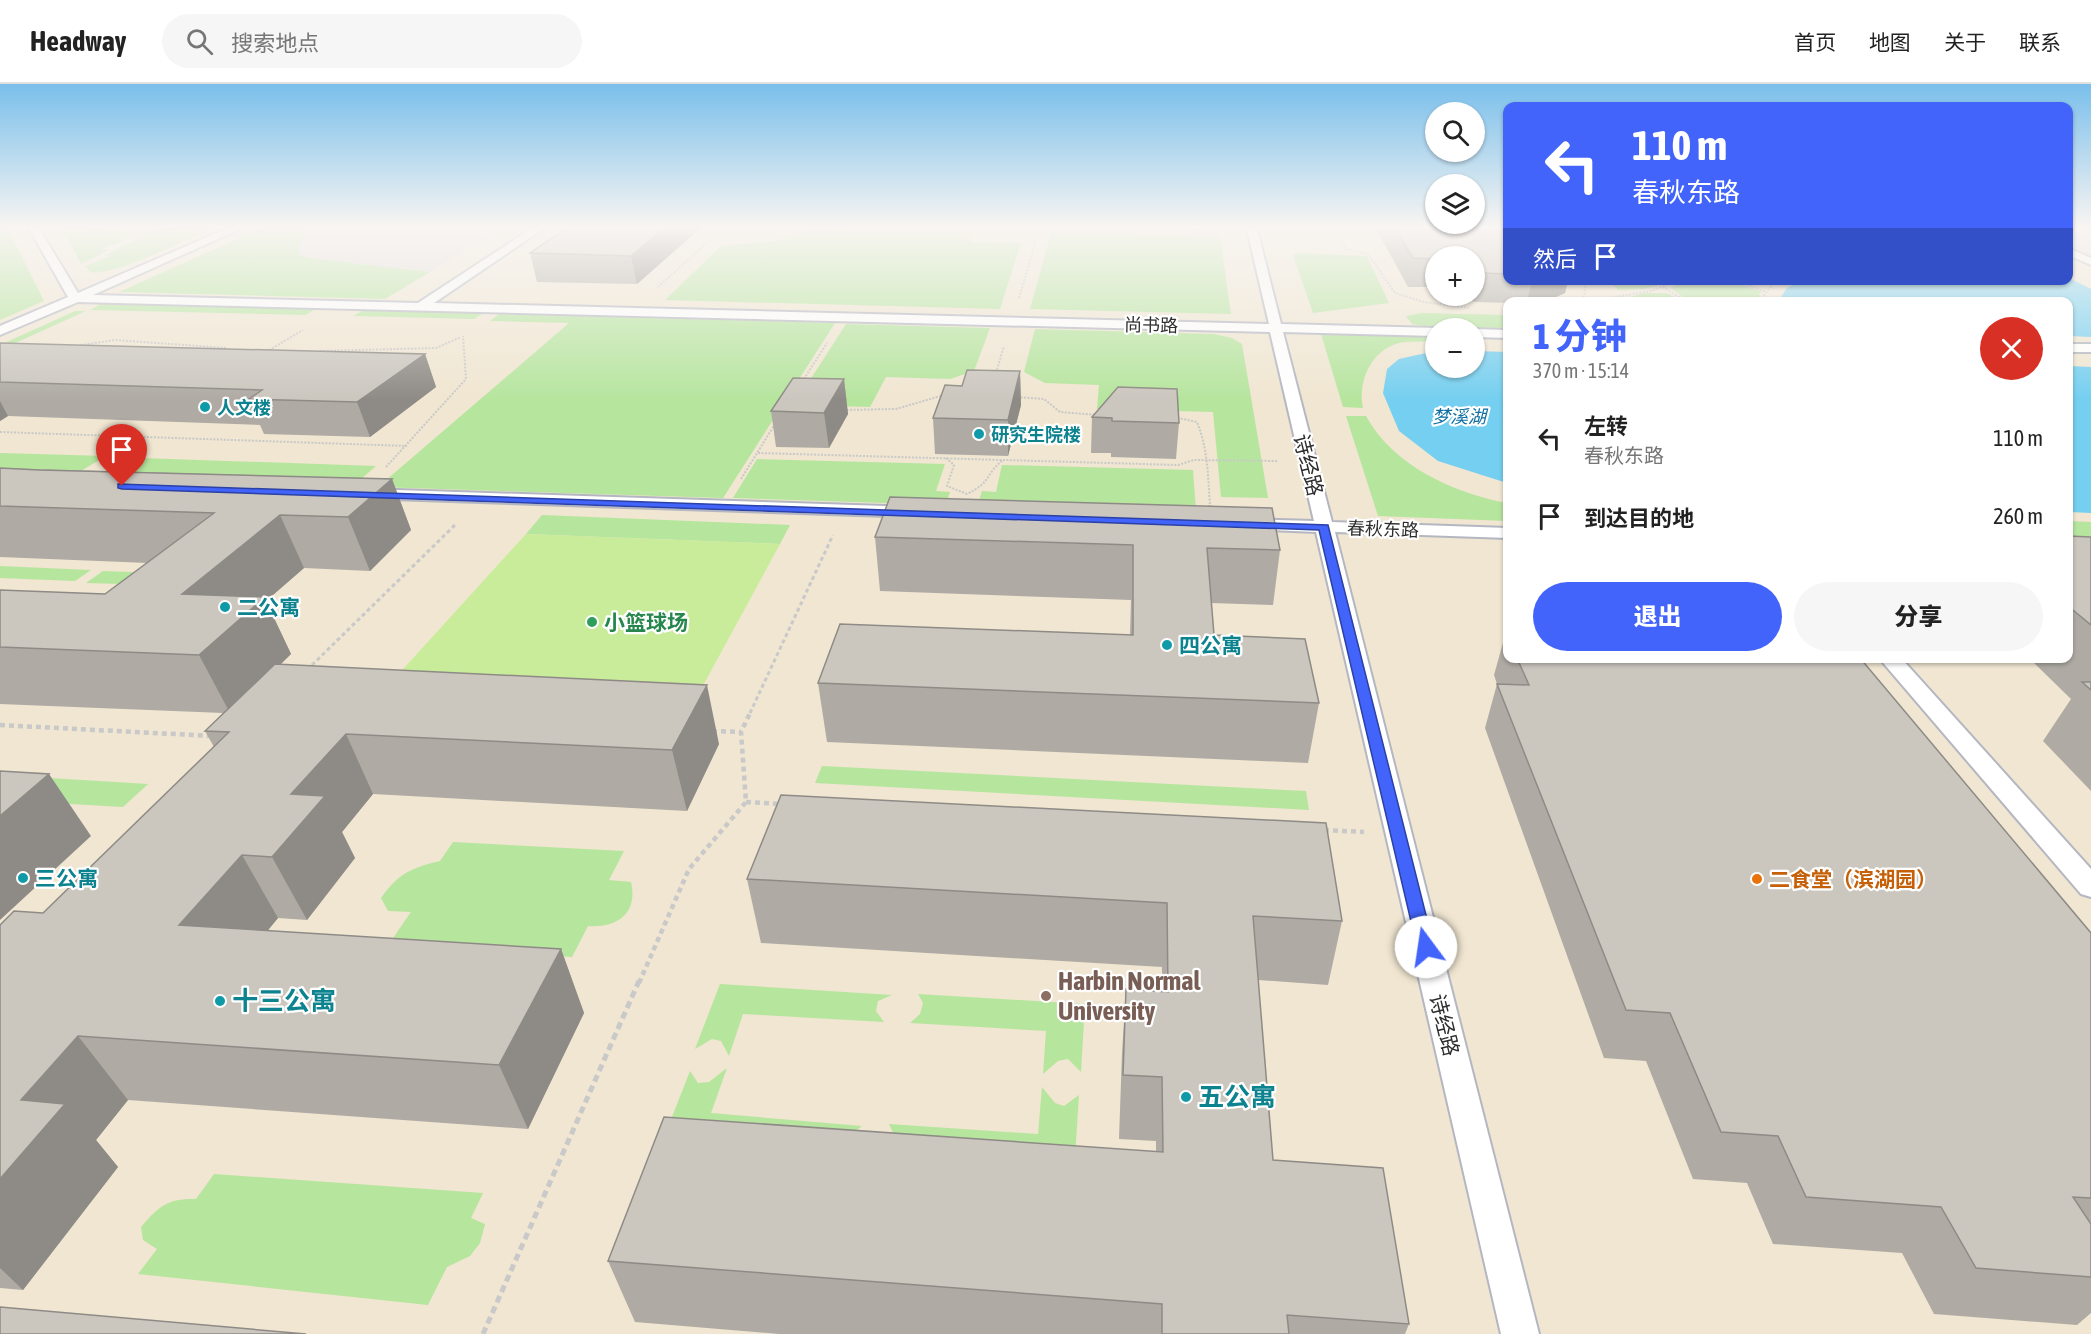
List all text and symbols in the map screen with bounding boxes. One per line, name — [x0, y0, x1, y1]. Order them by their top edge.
search box — [162, 14, 582, 68]
text: Headway — [30, 25, 126, 57]
icon: search — [183, 25, 216, 58]
text: 搜索地点 — [231, 30, 319, 56]
text: 首页 — [1794, 30, 1836, 54]
text: 地图 — [1869, 30, 1911, 54]
text: 关于 — [1944, 30, 1986, 54]
text: 联系 — [2019, 30, 2061, 54]
map controls — [1425, 102, 1485, 378]
button: search — [1425, 102, 1485, 162]
text: 110 m — [1632, 121, 1727, 169]
icon: left — [1533, 126, 1611, 204]
button: layers — [1425, 174, 1485, 234]
text: 春秋东路 — [1632, 177, 1740, 208]
icon: arrive — [1589, 240, 1622, 273]
button: + — [1425, 246, 1485, 306]
text: 然后 — [1533, 246, 1577, 272]
street label: 尚书路 — [1124, 314, 1178, 336]
text: 1 分钟 — [1533, 315, 1627, 357]
button: close — [1980, 317, 2043, 380]
button: − — [1425, 318, 1485, 378]
text: 370 m · 15:14 — [1533, 359, 1629, 382]
place label: 人文楼 — [217, 397, 271, 418]
marker: 人文楼 — [198, 400, 212, 414]
water label: 梦溪湖 — [1432, 406, 1489, 427]
text: 左转 — [1584, 413, 1628, 439]
icon: left — [1533, 422, 1566, 455]
pin — [96, 424, 147, 486]
place label: 研究生院楼 — [991, 424, 1081, 445]
text: 110 m — [1993, 425, 2043, 451]
marker: 研究生院楼 — [972, 427, 986, 441]
street label: 诗经路 — [1290, 432, 1328, 498]
icon: arrive — [105, 433, 138, 466]
text: 春秋东路 — [1584, 444, 1664, 467]
icon: arrive — [1533, 500, 1566, 533]
text: 260 m — [1993, 503, 2043, 529]
text: 到达目的地 — [1584, 505, 1694, 531]
street label: 春秋东路 — [1347, 517, 1419, 541]
button: 退出 — [1533, 582, 1782, 651]
button: 分享 — [1794, 582, 2043, 651]
place label: 二公寓 — [237, 595, 300, 619]
marker: 二公寓 — [218, 600, 232, 614]
place label: 小篮球场 — [604, 610, 688, 634]
marker: 小篮球场 — [585, 615, 599, 629]
place label: 四公寓 — [1179, 633, 1242, 657]
marker: 四公寓 — [1160, 638, 1174, 652]
place label: 三公寓 — [35, 866, 98, 890]
place label: 二食堂（滨湖园） — [1769, 867, 1937, 891]
marker: 三公寓 — [16, 871, 30, 885]
marker: 二食堂（滨湖园） — [1750, 872, 1764, 886]
position arrow — [1394, 915, 1458, 979]
place label: Harbin Normal University — [1058, 966, 1201, 1026]
place label: 十三公寓 — [232, 986, 336, 1016]
marker: Harbin Normal University — [1039, 989, 1053, 1003]
street label: 诗经路 — [1426, 992, 1464, 1058]
marker: 十三公寓 — [213, 994, 227, 1008]
place label: 五公寓 — [1198, 1082, 1276, 1112]
marker: 五公寓 — [1179, 1090, 1193, 1104]

